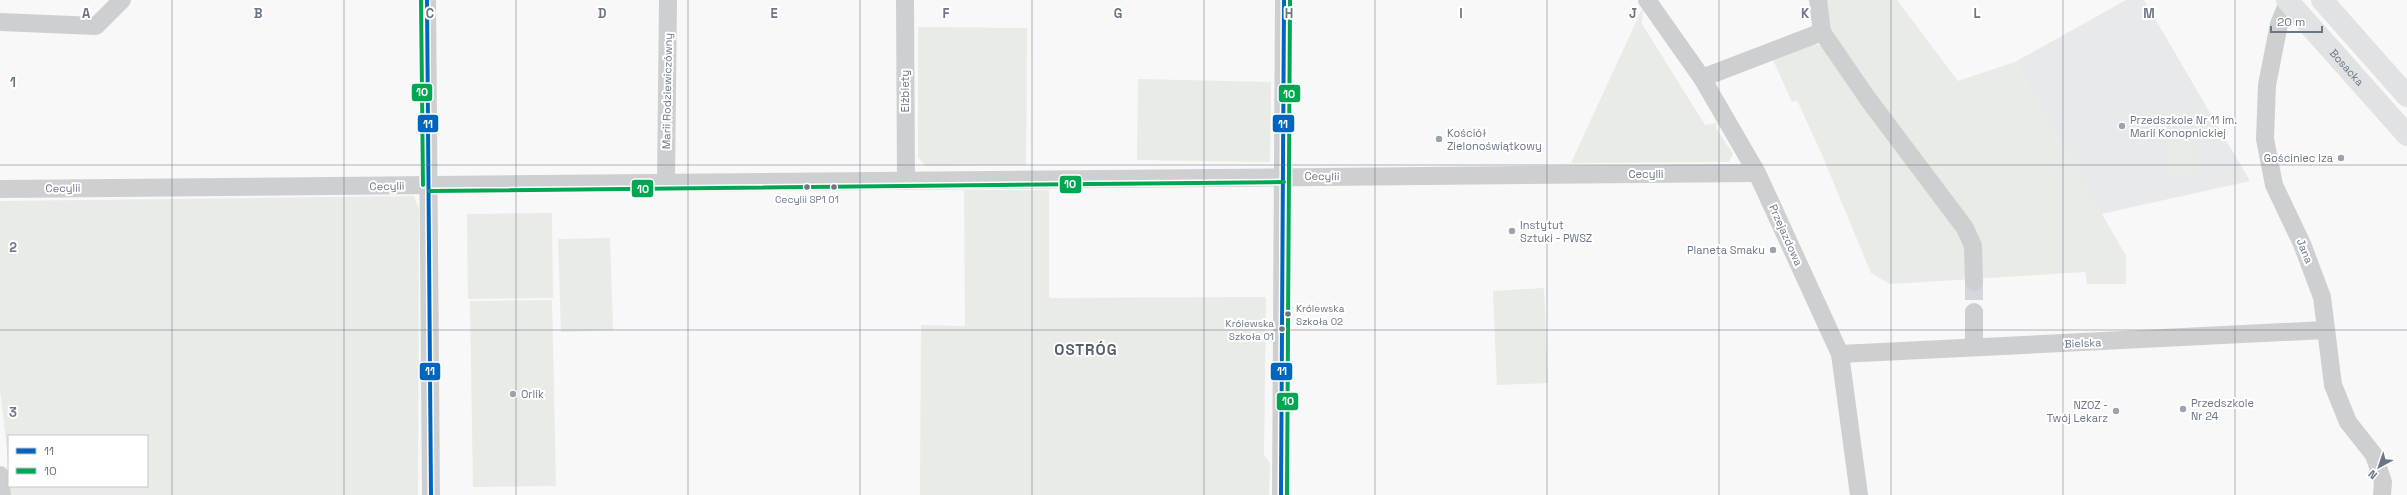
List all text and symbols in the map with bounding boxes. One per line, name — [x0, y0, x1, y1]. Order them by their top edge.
text: A — [82, 5, 91, 22]
text: B — [254, 5, 263, 22]
text: C — [426, 5, 434, 22]
text: D — [598, 5, 607, 22]
text: E — [770, 5, 778, 22]
text: F — [943, 5, 950, 22]
text: G — [1114, 5, 1122, 22]
text: H — [1285, 5, 1293, 22]
text: I — [1459, 5, 1463, 22]
text: J — [1629, 5, 1637, 22]
text: K — [1801, 5, 1810, 22]
text: L — [1973, 5, 1981, 22]
text: M — [2143, 5, 2155, 22]
scale bar — [2271, 8, 2322, 34]
text: 20 m — [2277, 14, 2305, 30]
street label: Marii Rodziewiczówny — [659, 33, 675, 149]
street label: Bosacka — [2327, 46, 2367, 89]
street label: Elżbiety — [898, 70, 912, 112]
text: 1 — [10, 74, 16, 91]
line badge: 10 — [411, 83, 433, 102]
line badge: 10 — [1278, 84, 1301, 103]
text: 10 — [416, 85, 428, 99]
text: 10 — [1283, 87, 1295, 101]
place label: Przedszkole Nr 11 im. Marii Konopnickiej — [2130, 113, 2237, 140]
line badge: 11 — [417, 114, 439, 133]
line badge: 11 — [1272, 114, 1295, 133]
text: 11 — [423, 117, 433, 131]
text: 11 — [1278, 117, 1288, 131]
marker: Przedszkole Nr 11 im. Marii Konopnickiej — [2117, 121, 2127, 131]
place label: Kościół Zielonoświątkowy — [1447, 126, 1542, 153]
marker: Kościół Zielonoświątkowy — [1434, 134, 1444, 144]
place label: Gościniec Iza — [2264, 151, 2334, 165]
marker: Gościniec Iza — [2336, 153, 2346, 163]
street label: Cecylii — [1629, 167, 1664, 181]
street label: Cecylii — [1304, 169, 1340, 183]
line badge: 10 — [1059, 175, 1082, 194]
text: 10 — [1064, 177, 1076, 191]
street label: Cecylii — [369, 179, 405, 193]
line badge: 10 — [631, 179, 654, 198]
street label: Cecylii — [45, 181, 81, 195]
text: 10 — [637, 182, 649, 196]
marker: Cecylii SP1 01 — [802, 182, 812, 192]
unlabelled marker — [829, 182, 839, 192]
place label: Cecylii SP1 01 — [775, 193, 839, 206]
street label: Przejazdowa — [1766, 202, 1806, 269]
place label: Instytut Sztuki - PWSZ — [1520, 218, 1592, 245]
marker: Instytut Sztuki - PWSZ — [1507, 226, 1517, 236]
street label: Jana — [2294, 236, 2317, 266]
text: 2 — [9, 239, 17, 256]
place label: Planeta Smaku — [1687, 243, 1765, 257]
marker: Planeta Smaku — [1768, 245, 1778, 255]
place label: Królewska Szkoła 02 — [1296, 302, 1345, 328]
marker: Królewska Szkoła 02 — [1283, 309, 1293, 319]
place label: Królewska Szkoła 01 — [1226, 317, 1274, 343]
marker: Królewska Szkoła 01 — [1277, 324, 1287, 334]
street label: Bielska — [2064, 335, 2102, 351]
district label: OSTRÓG — [1054, 340, 1118, 359]
line badge: 11 — [419, 362, 441, 381]
line badge: 11 — [1270, 362, 1293, 381]
text: 11 — [425, 364, 435, 378]
text: 11 — [1277, 364, 1287, 378]
place label: Orlik — [521, 387, 544, 401]
marker: Orlik — [508, 389, 518, 399]
line badge: 10 — [1276, 392, 1299, 411]
text: 10 — [1282, 394, 1294, 408]
place label: Przedszkole Nr 24 — [2191, 396, 2254, 423]
place label: NZOZ - Twój Lekarz — [2047, 398, 2108, 425]
text: 3 — [9, 404, 17, 421]
marker: Przedszkole Nr 24 — [2178, 404, 2188, 414]
marker: NZOZ - Twój Lekarz — [2111, 406, 2121, 416]
legend — [8, 435, 148, 487]
text: 11 — [44, 443, 54, 459]
north arrow — [2359, 447, 2399, 487]
text: 10 — [44, 463, 57, 479]
text: N — [2365, 467, 2380, 482]

